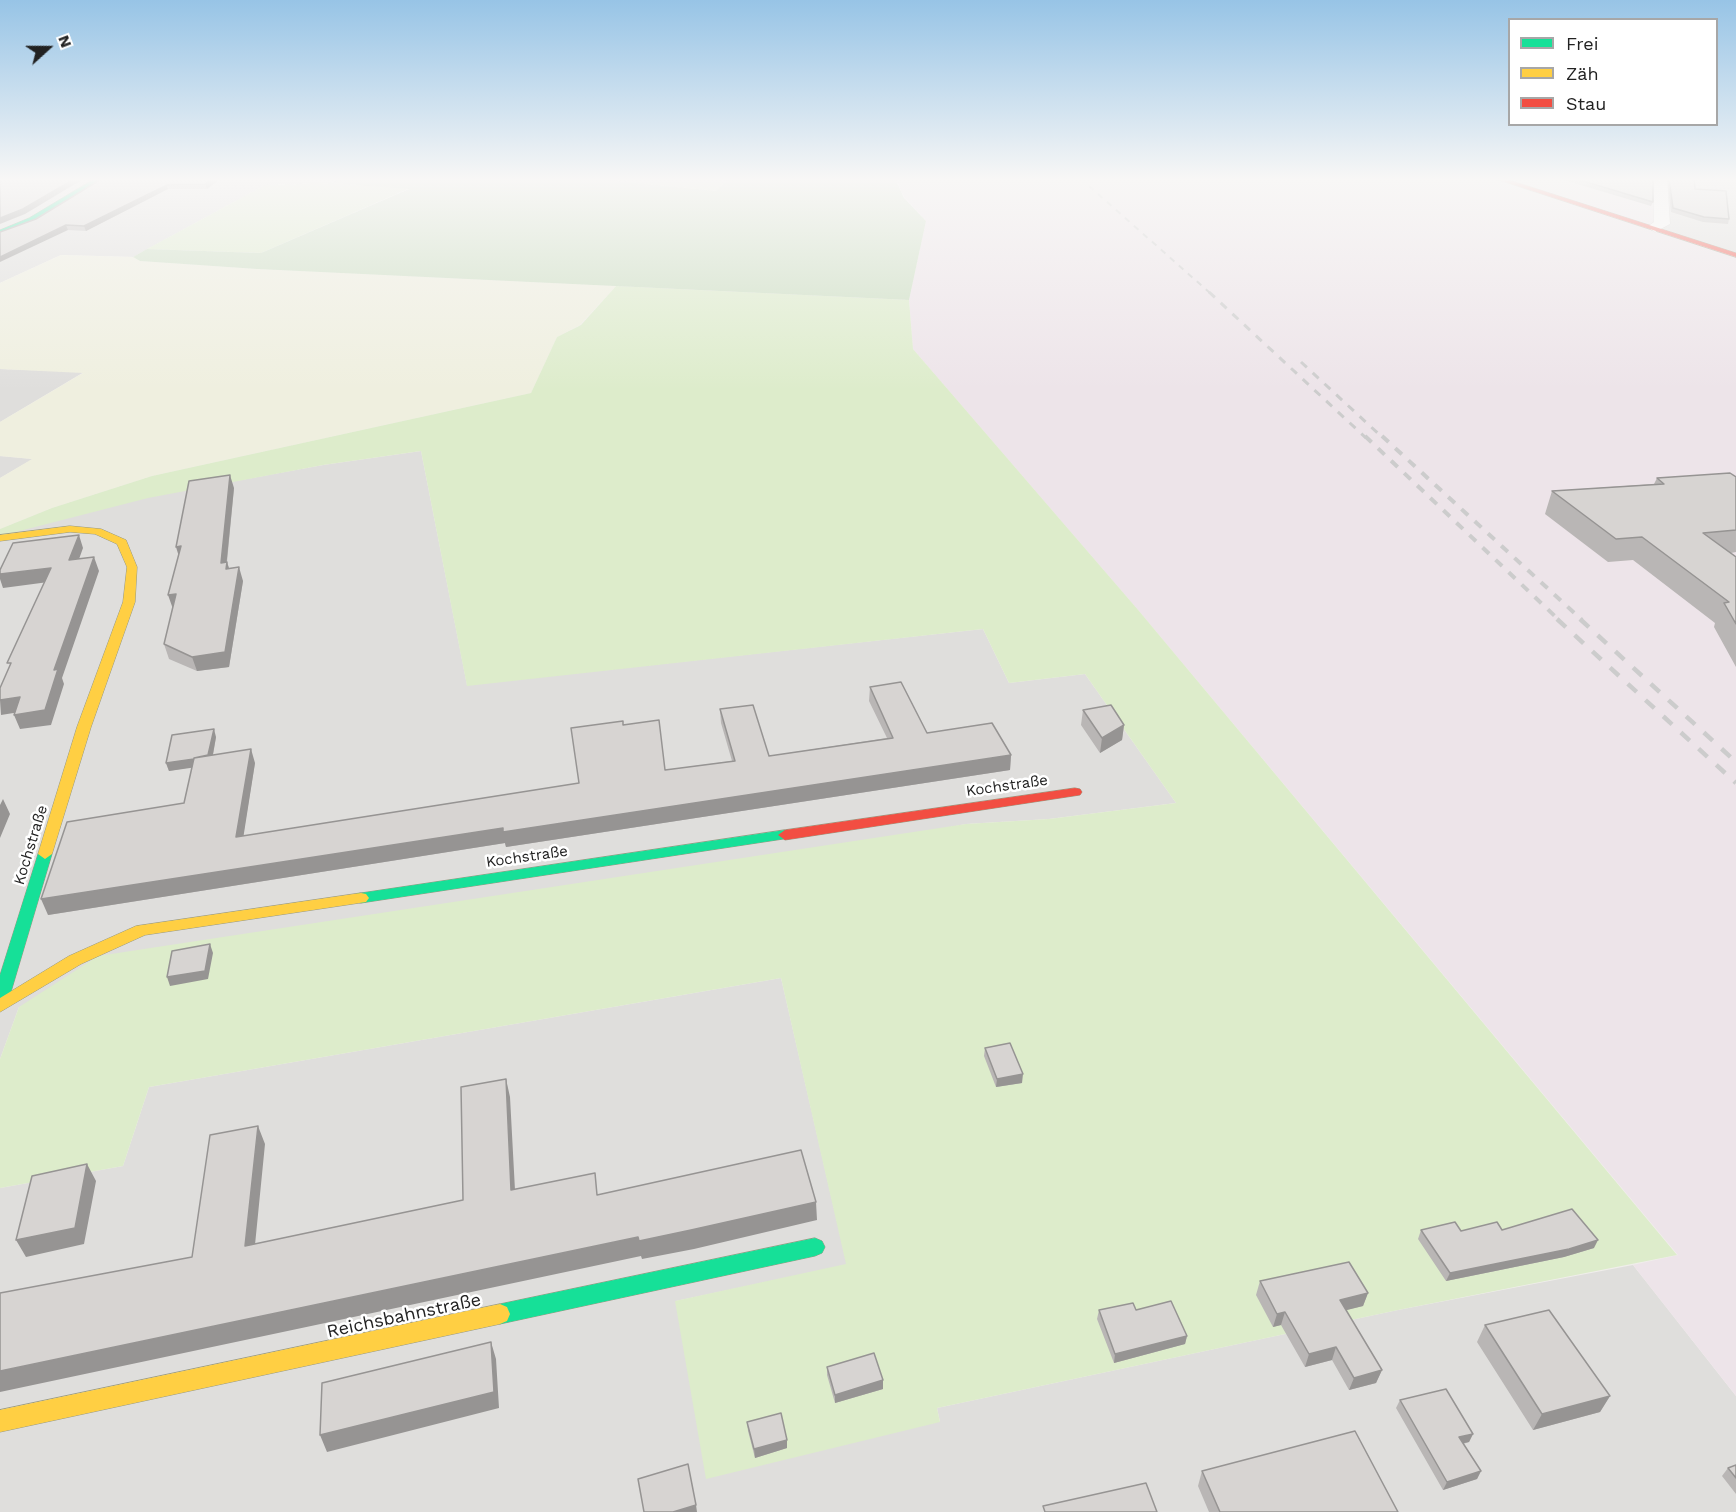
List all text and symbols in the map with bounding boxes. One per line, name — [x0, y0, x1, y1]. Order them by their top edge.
north arrow — [18, 18, 78, 78]
legend — [1508, 18, 1718, 126]
text: N — [54, 32, 76, 50]
text: Frei — [1566, 33, 1598, 54]
text: Zäh — [1566, 63, 1599, 84]
text: Stau — [1566, 93, 1606, 114]
street label: Kochstraße — [965, 771, 1049, 801]
street label: Kochstraße — [10, 803, 52, 887]
street label: Kochstraße — [485, 842, 569, 872]
street label: Reichsbahnstraße — [325, 1289, 483, 1343]

